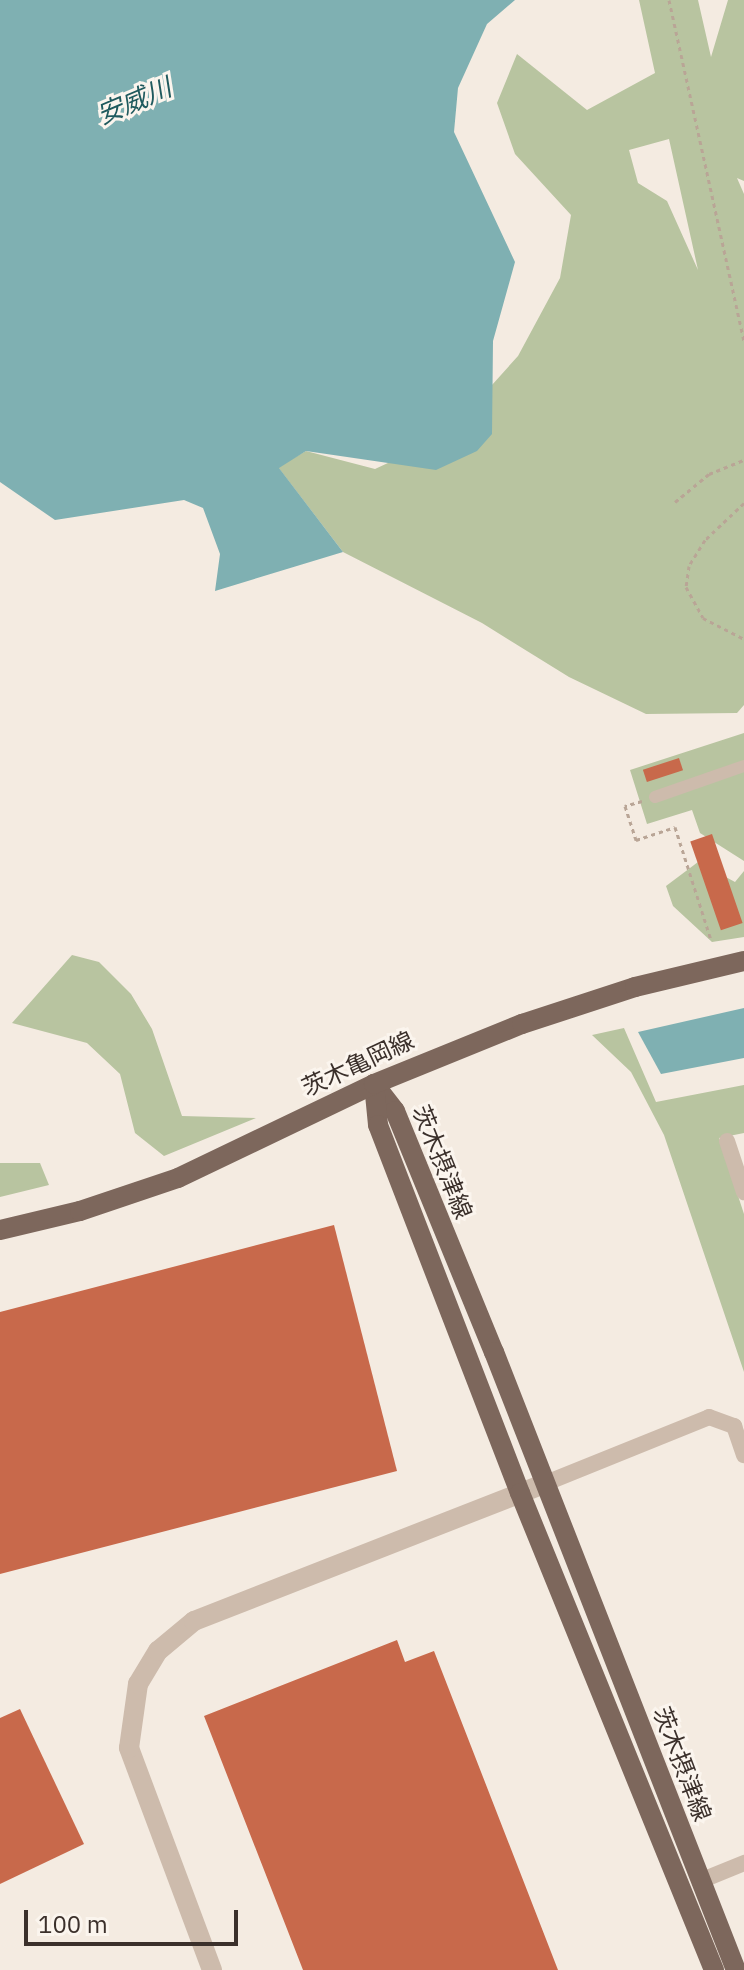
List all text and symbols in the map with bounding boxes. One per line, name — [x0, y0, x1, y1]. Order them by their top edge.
water label: 安威川 — [92, 71, 176, 131]
street label: 茨木亀岡線 — [298, 1026, 418, 1102]
street label: 茨木摂津線 — [406, 1101, 478, 1223]
street label: 茨木摂津線 — [647, 1703, 717, 1825]
scale bar — [28, 1894, 242, 1944]
text: 100 m — [38, 1908, 108, 1940]

